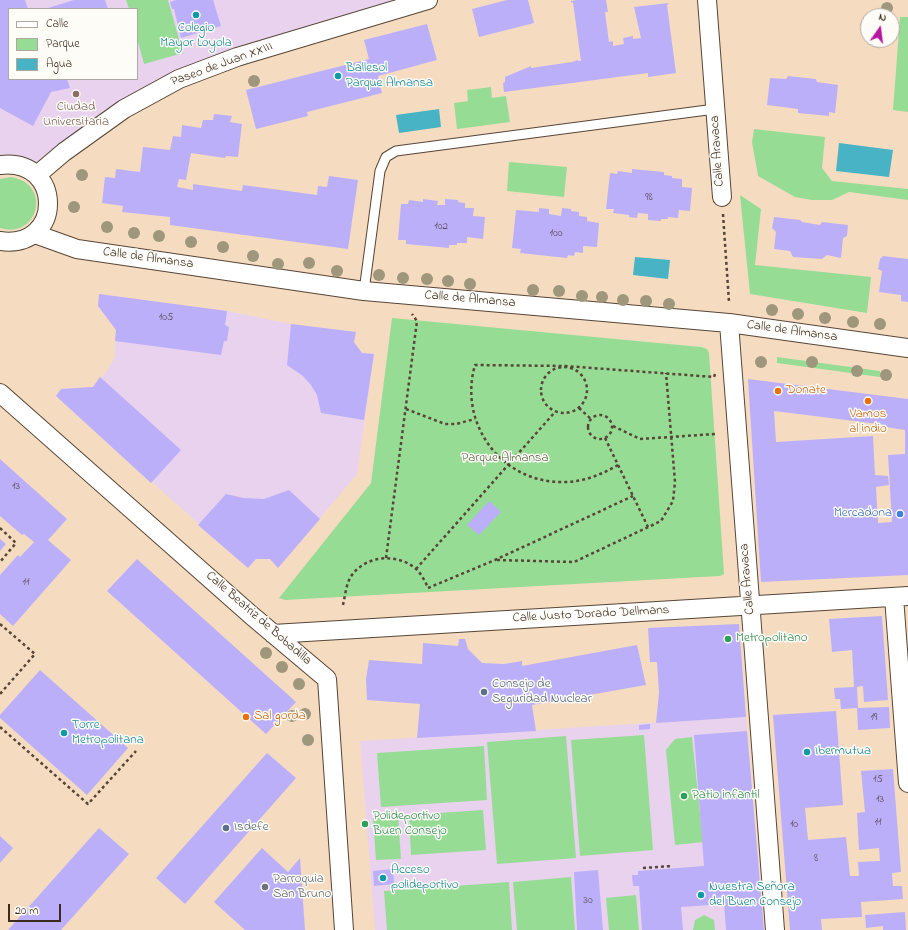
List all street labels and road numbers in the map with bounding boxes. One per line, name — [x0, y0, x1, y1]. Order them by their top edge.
street label: Paseo de Juan XXIII — [169, 39, 275, 91]
street label: Calle Aravaca — [708, 115, 728, 187]
street label: Calle de Almansa — [102, 245, 194, 273]
street label: Calle de Almansa — [424, 288, 516, 312]
street label: Calle de Almansa — [746, 318, 838, 346]
street label: Calle Aravaca — [737, 543, 759, 615]
street label: Calle Beatriz de Bobadilla — [202, 569, 314, 669]
street label: Calle Justo Dorado Dellmans — [512, 603, 670, 627]

